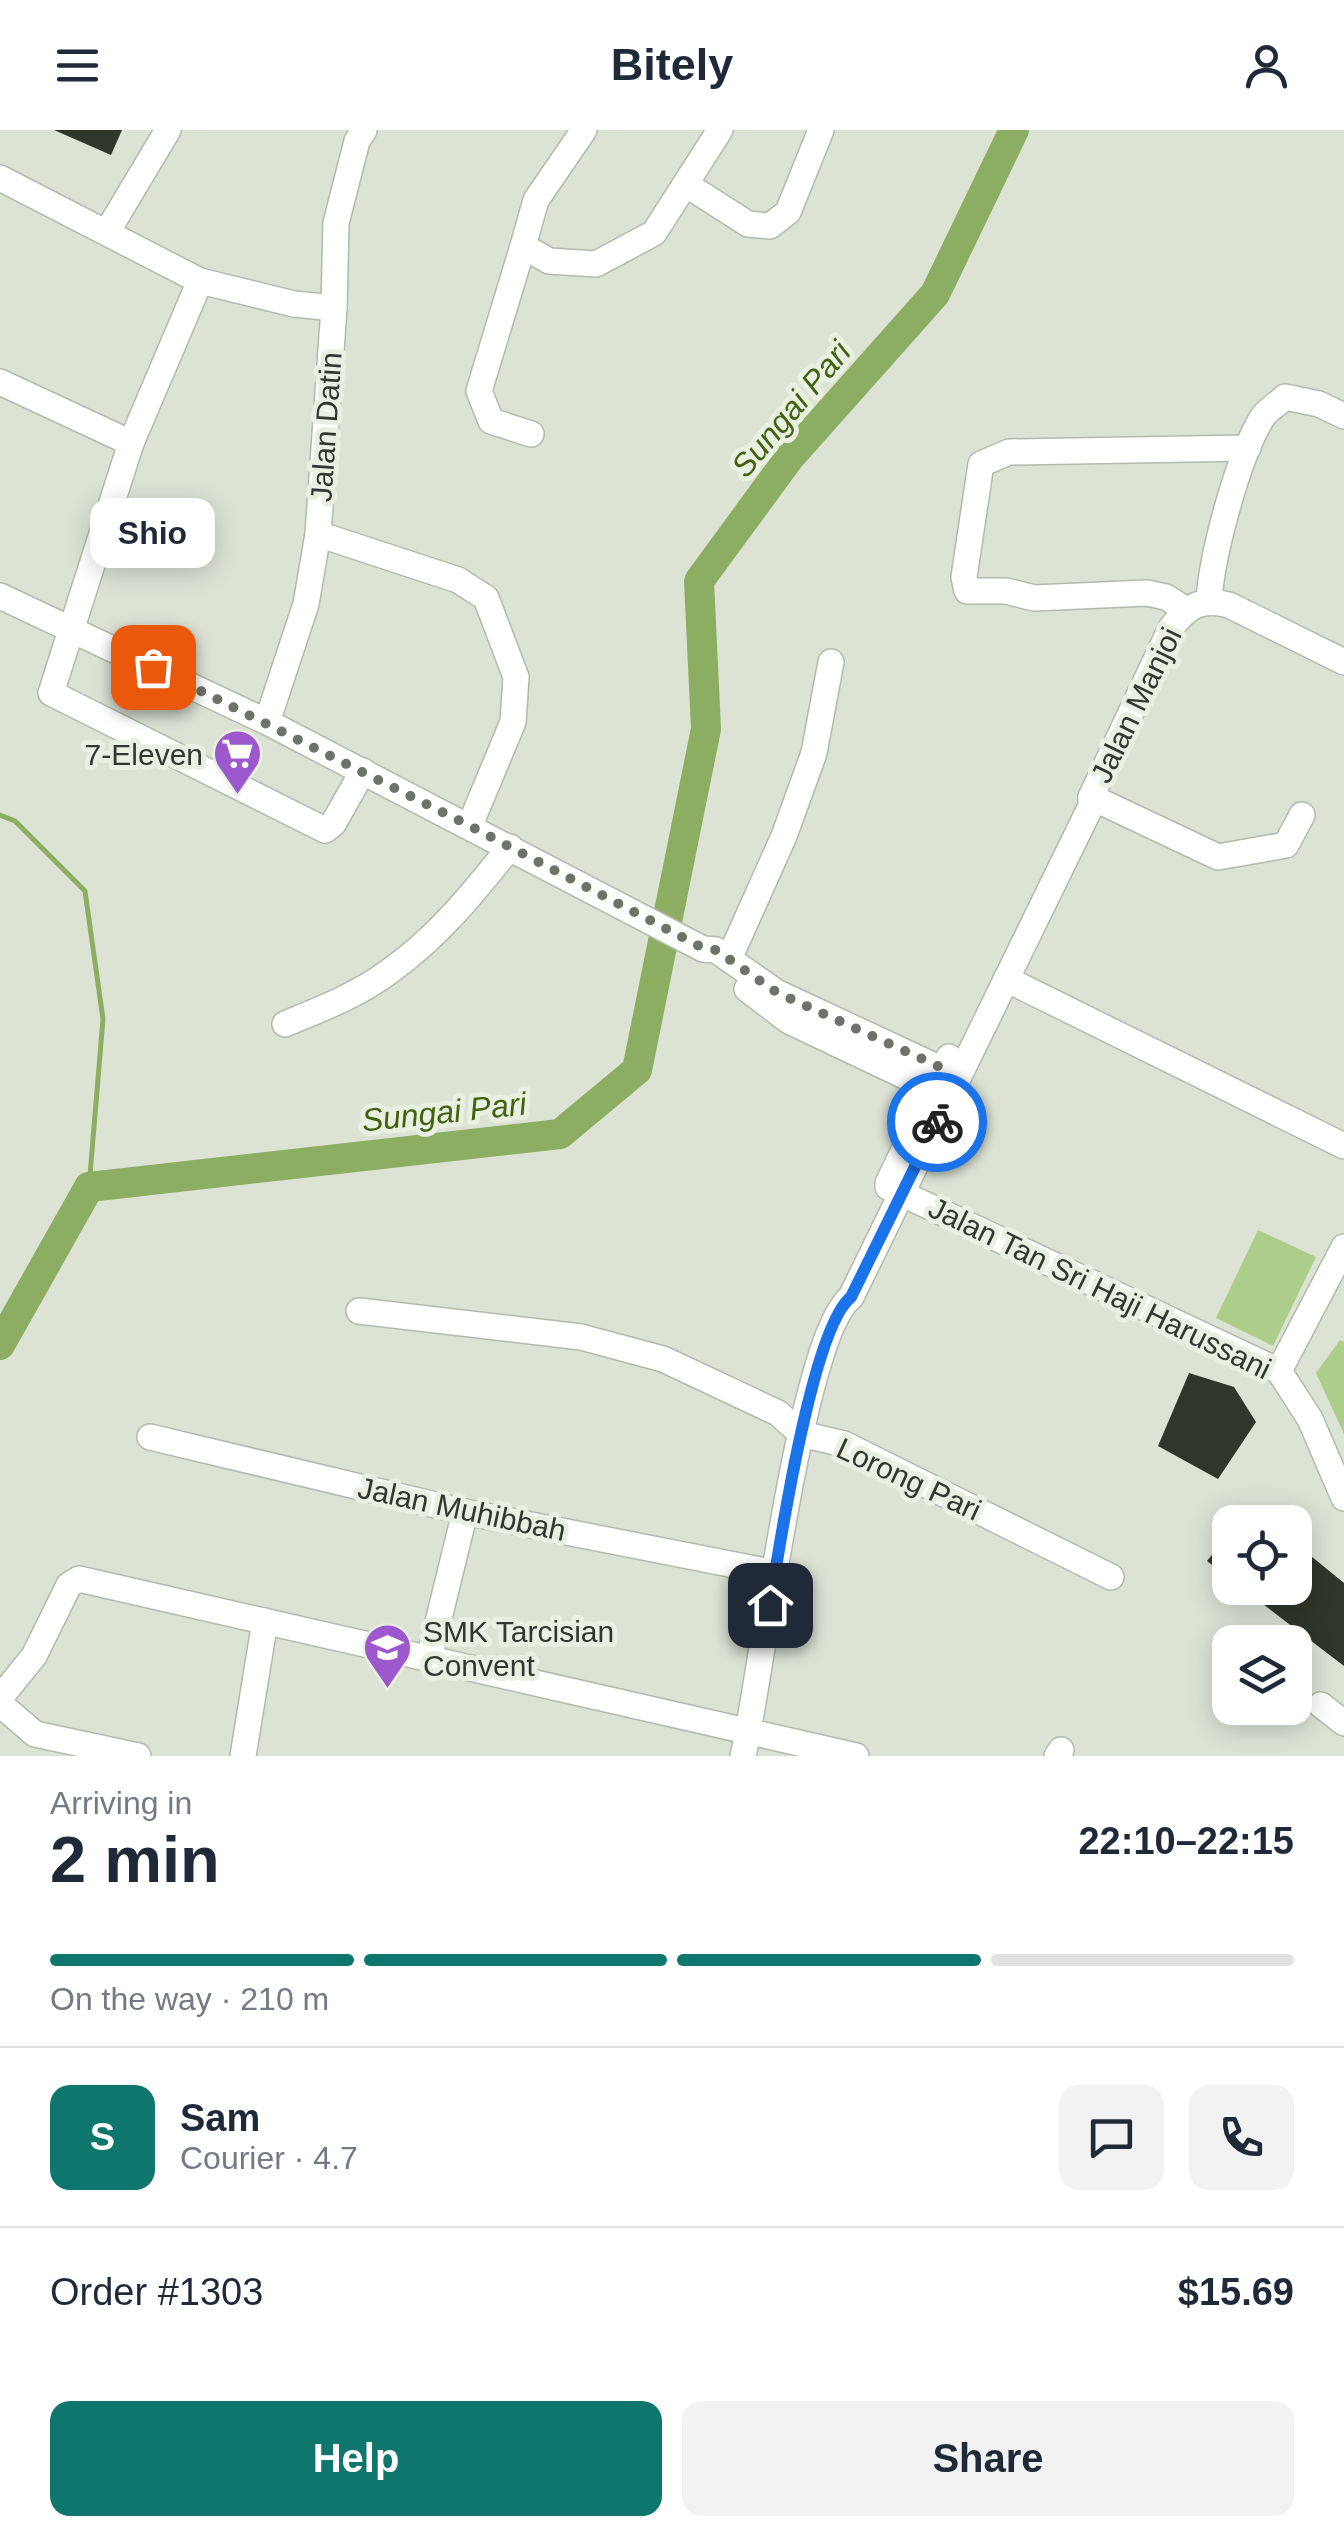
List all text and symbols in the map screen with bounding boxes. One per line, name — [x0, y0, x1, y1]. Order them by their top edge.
icon: menu — [50, 38, 105, 93]
icon: person — [1239, 38, 1294, 93]
text: Bitely — [611, 39, 733, 90]
water label: Sungai Pari — [724, 333, 859, 484]
street label: Jalan Datin — [304, 351, 348, 503]
callout: Shio — [90, 497, 216, 567]
text: Shio — [118, 515, 187, 551]
street label: Jalan Manjoi — [1084, 622, 1188, 788]
pin — [111, 625, 196, 710]
icon: bag — [126, 640, 181, 695]
supermarket icon: 7-Eleven — [212, 728, 264, 796]
place label: 7-Eleven — [85, 738, 203, 771]
courier — [887, 1072, 987, 1172]
water label: Sungai Pari — [360, 1085, 529, 1139]
icon: bike — [910, 1095, 965, 1150]
street label: Jalan Tan Sri Haji Harussani — [924, 1191, 1276, 1385]
street label: Lorong Pari — [832, 1431, 986, 1527]
street label: Jalan Muhibbah — [355, 1471, 569, 1547]
map controls — [1212, 1505, 1312, 1725]
button: locate — [1212, 1505, 1312, 1605]
pin — [728, 1563, 813, 1648]
icon: home — [743, 1578, 798, 1633]
place label: SMK Tarcisian Convent — [423, 1615, 614, 1682]
school or university icon: SMK Tarcisian Convent — [362, 1622, 414, 1690]
button: layers — [1212, 1625, 1312, 1725]
text: Arriving in — [50, 1785, 192, 1821]
text: 22:10–22:15 — [1078, 1820, 1294, 1862]
text: 2 min — [50, 1823, 220, 1896]
text: On the way · 210 m — [50, 1981, 329, 2017]
button: chat — [1059, 2085, 1164, 2190]
button: phone — [1189, 2085, 1294, 2190]
text: Sam — [180, 2097, 260, 2139]
text: S — [90, 2116, 115, 2158]
text: Courier · 4.7 — [180, 2140, 358, 2176]
text: Order #1303 — [50, 2271, 263, 2313]
text: $15.69 — [1178, 2271, 1294, 2313]
button: Help — [50, 2401, 662, 2516]
button: Share — [682, 2401, 1294, 2516]

